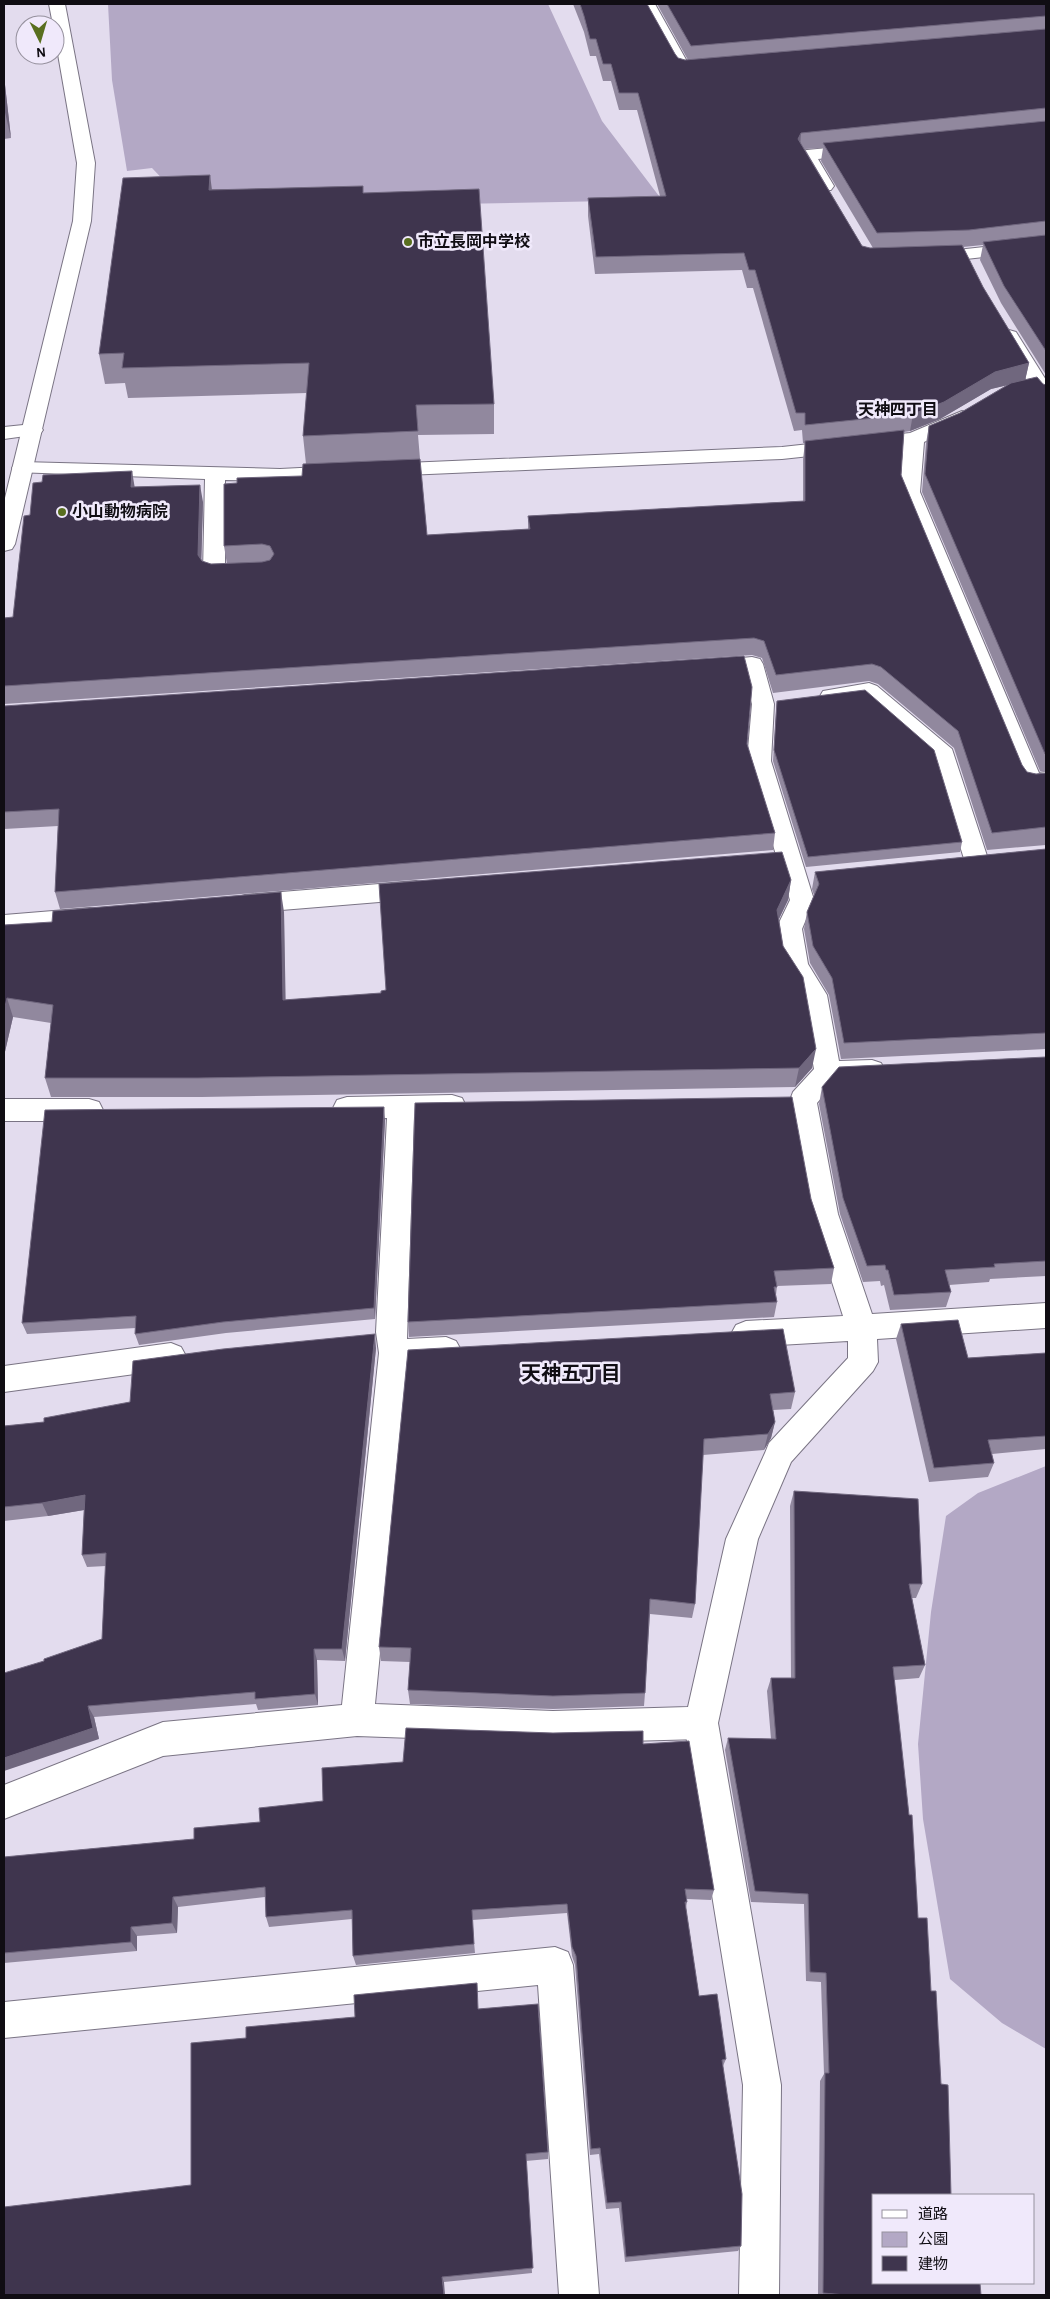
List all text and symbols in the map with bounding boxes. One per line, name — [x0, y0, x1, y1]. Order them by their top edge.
north arrow — [15, 15, 65, 65]
text: N — [36, 45, 47, 59]
place label: 市立長岡中学校 — [418, 233, 530, 250]
marker: 市立長岡中学校 — [402, 236, 414, 248]
district label: 天神四丁目 — [858, 400, 938, 418]
place label: 小山動物病院 — [72, 503, 168, 520]
marker: 小山動物病院 — [56, 506, 68, 518]
district label: 天神五丁目 — [521, 1362, 621, 1384]
legend — [872, 2194, 1035, 2284]
text: 道路 — [918, 2206, 948, 2222]
text: 公園 — [918, 2231, 948, 2247]
text: 建物 — [918, 2256, 948, 2272]

